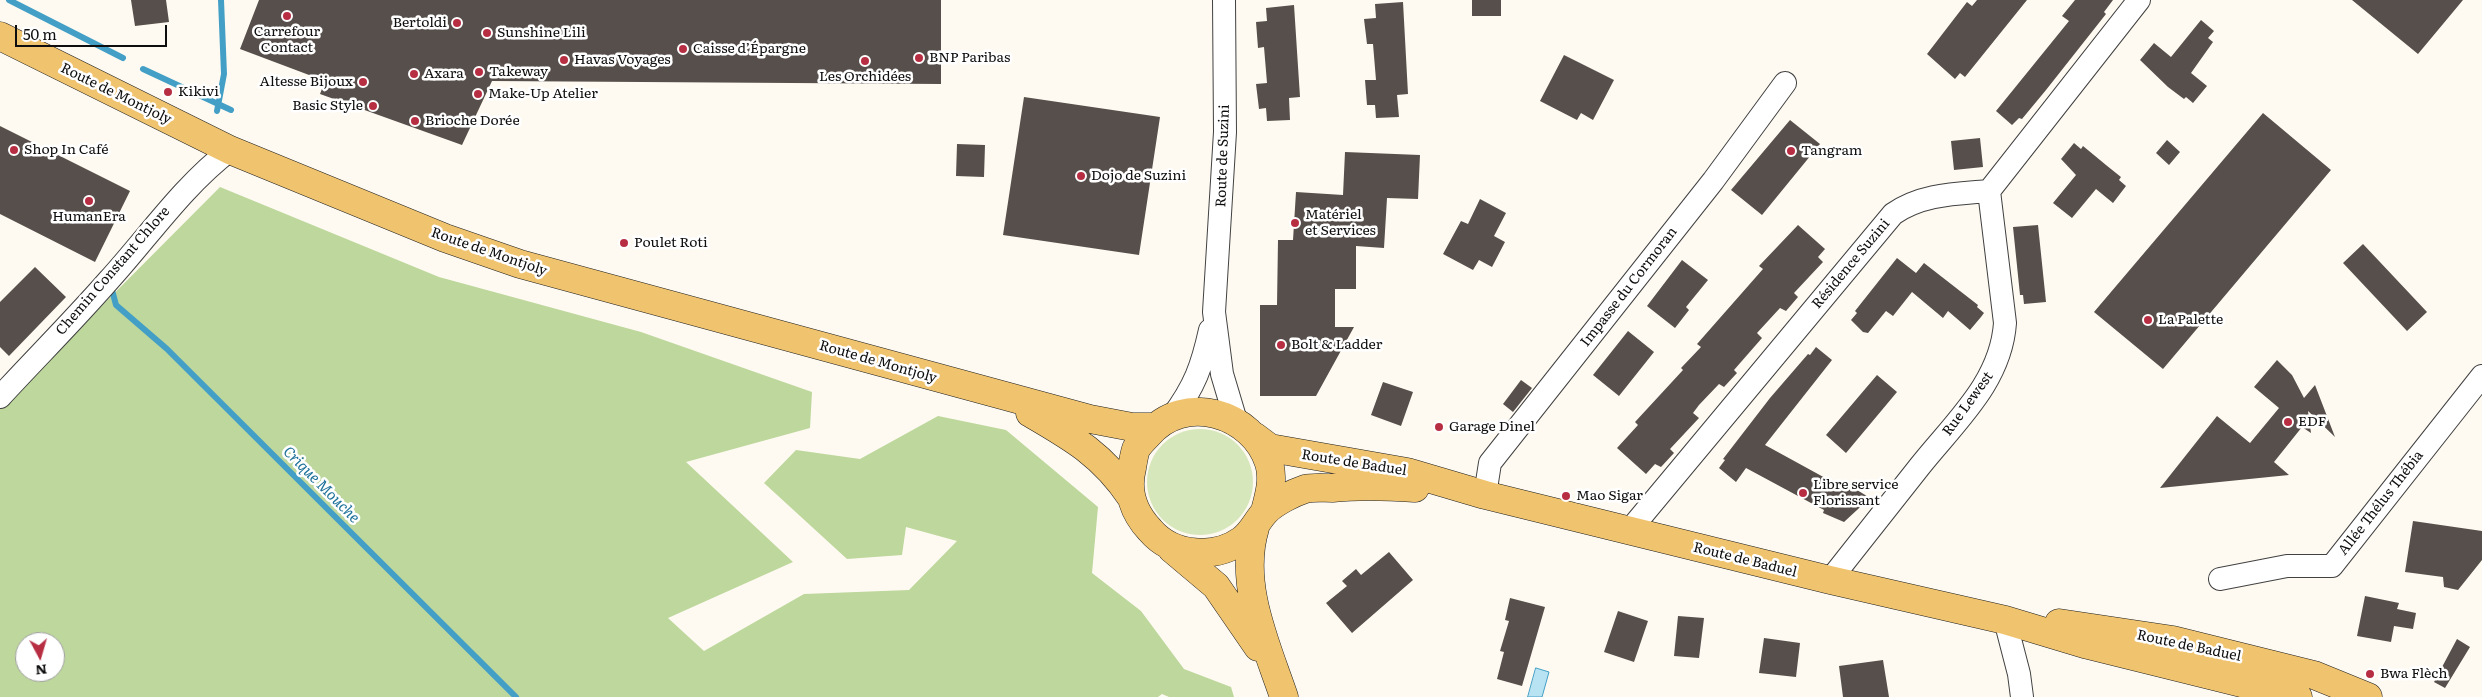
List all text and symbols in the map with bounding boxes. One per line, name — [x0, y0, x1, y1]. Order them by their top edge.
marker: Carrefour Contact — [281, 10, 293, 22]
scale bar — [18, 15, 170, 47]
place label: Bertoldi — [393, 15, 447, 31]
marker: Bertoldi — [451, 17, 463, 29]
text: 50 m — [23, 22, 57, 45]
place label: Carrefour Contact — [254, 24, 320, 56]
place label: Sunshine Lili — [497, 25, 586, 41]
marker: Sunshine Lili — [481, 27, 493, 39]
place label: Caisse d’Épargne — [693, 41, 806, 57]
marker: Caisse d’Épargne — [677, 43, 689, 55]
place label: BNP Paribas — [929, 50, 1010, 66]
place label: Havas Voyages — [574, 52, 671, 68]
marker: BNP Paribas — [913, 52, 925, 64]
marker: Havas Voyages — [558, 54, 570, 66]
marker: Les Orchidées — [859, 55, 871, 67]
street label: Route de Montjoly — [58, 60, 174, 128]
place label: Takeway — [489, 64, 548, 80]
place label: Axara — [424, 66, 464, 82]
marker: Takeway — [473, 66, 485, 78]
marker: Axara — [408, 68, 420, 80]
place label: Les Orchidées — [819, 69, 911, 85]
place label: Altesse Bijoux — [260, 74, 353, 90]
marker: Altesse Bijoux — [357, 76, 369, 88]
place label: Kikivi — [178, 84, 219, 100]
marker: Kikivi — [162, 86, 174, 98]
place label: Make-Up Atelier — [488, 86, 598, 102]
marker: Make-Up Atelier — [472, 88, 484, 100]
place label: Basic Style — [292, 98, 363, 114]
marker: Basic Style — [367, 100, 379, 112]
street label: Route de Suzini — [1213, 104, 1233, 208]
place label: Brioche Dorée — [425, 113, 520, 129]
marker: Brioche Dorée — [409, 115, 421, 127]
place label: Shop In Café — [24, 142, 109, 158]
place label: Tangram — [1801, 143, 1862, 159]
marker: Shop In Café — [8, 144, 20, 156]
marker: Tangram — [1785, 145, 1797, 157]
place label: Dojo de Suzini — [1091, 168, 1186, 184]
marker: Dojo de Suzini — [1075, 170, 1087, 182]
marker: HumanEra — [83, 195, 95, 207]
street label: Chemin Constant Chlore — [53, 203, 173, 339]
place label: Matériel et Services — [1305, 207, 1376, 240]
place label: HumanEra — [52, 209, 126, 225]
street label: Résidence Suzini — [1809, 216, 1893, 312]
marker: Matériel et Services — [1289, 217, 1301, 229]
street label: Route de Montjoly — [429, 224, 549, 280]
street label: Impasse du Cormoran — [1577, 224, 1681, 350]
place label: Poulet Roti — [634, 235, 708, 251]
marker: Poulet Roti — [618, 237, 630, 249]
place label: La Palette — [2158, 312, 2223, 328]
marker: La Palette — [2142, 314, 2154, 326]
street label: Route de Montjoly — [817, 337, 939, 387]
place label: Bolt & Ladder — [1291, 337, 1382, 353]
marker: Bolt & Ladder — [1275, 339, 1287, 351]
street label: Rue Lewest — [1939, 369, 1997, 439]
place label: EDF — [2298, 414, 2326, 430]
marker: EDF — [2282, 416, 2294, 428]
place label: Garage Dinel — [1449, 419, 1535, 435]
marker: Garage Dinel — [1433, 421, 1445, 433]
water label: Crique Mouche — [279, 443, 363, 527]
street label: Route de Baduel — [1300, 446, 1408, 480]
street label: Allée Thélus Thébia — [2335, 447, 2427, 559]
place label: Libre service Florissant — [1813, 477, 1898, 510]
marker: Libre service Florissant — [1797, 487, 1809, 499]
place label: Mao Sigar — [1576, 488, 1643, 504]
marker: Mao Sigar — [1560, 490, 1572, 502]
street label: Route de Baduel — [1691, 539, 1799, 581]
street label: Route de Baduel — [2135, 627, 2243, 665]
north arrow — [15, 632, 65, 682]
text: N — [35, 660, 48, 681]
place label: Bwa Flèch — [2380, 666, 2448, 682]
marker: Bwa Flèch — [2364, 668, 2376, 680]

